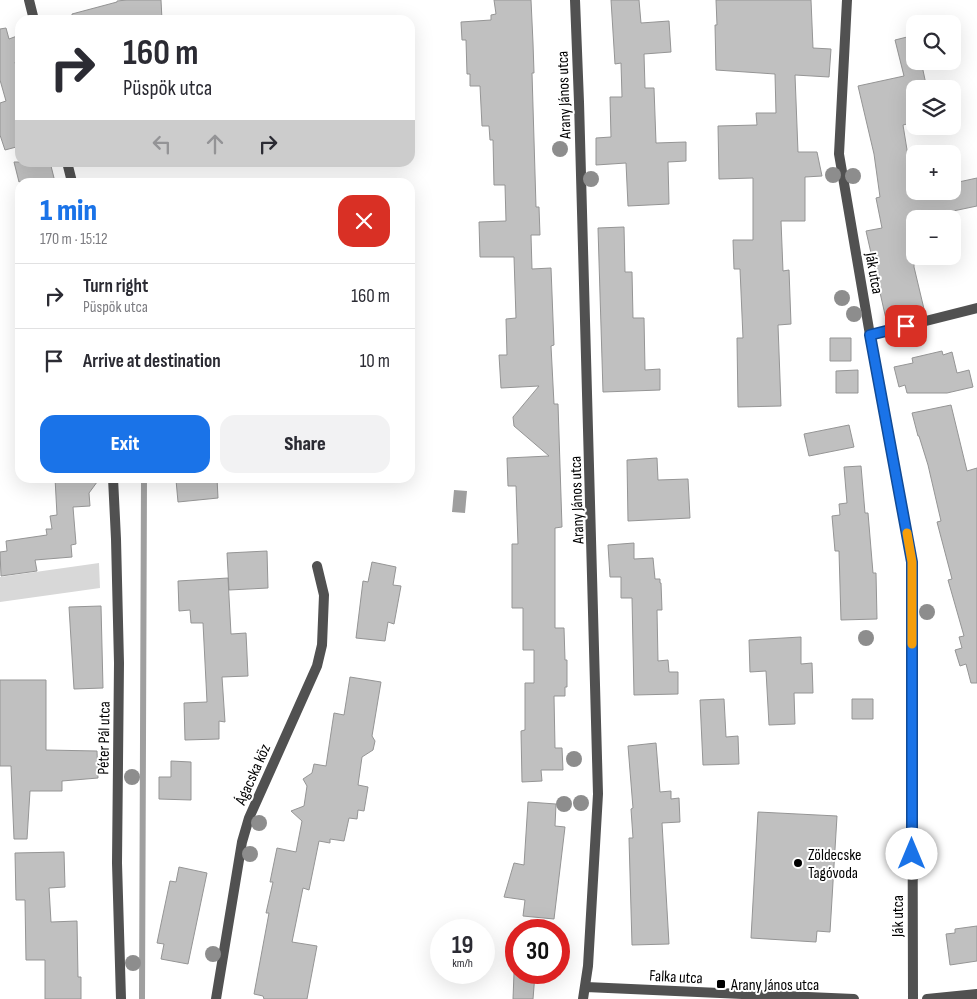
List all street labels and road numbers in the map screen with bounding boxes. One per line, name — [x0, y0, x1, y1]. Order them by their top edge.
street label: Arany János utca — [553, 51, 576, 140]
street label: Ják utca — [860, 250, 887, 296]
street label: Arany János utca — [566, 456, 589, 545]
street label: Péter Pál utca — [94, 701, 115, 775]
street label: Ágacska köz — [231, 741, 275, 809]
street label: Ják utca — [889, 895, 908, 938]
street label: Falka utca — [649, 967, 703, 988]

